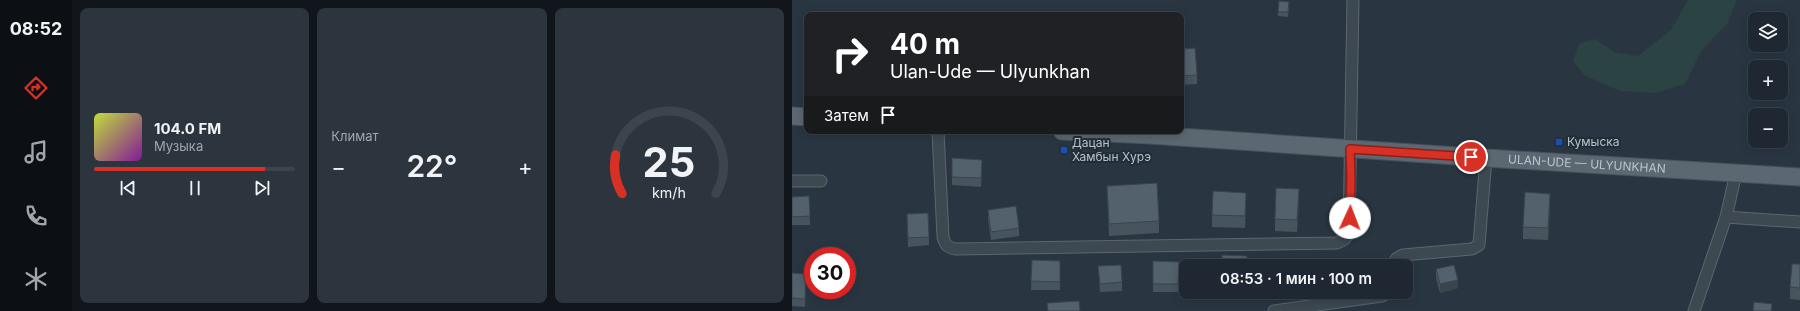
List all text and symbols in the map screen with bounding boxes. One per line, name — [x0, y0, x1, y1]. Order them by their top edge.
map controls — [1748, 12, 1788, 148]
button: layers — [1748, 12, 1788, 52]
text: 08:52 — [10, 18, 62, 39]
text: 40 m — [890, 27, 960, 61]
icon: right — [824, 28, 876, 80]
button: + — [1748, 60, 1788, 100]
text: Ulan-Ude — Ulyunkhan — [890, 61, 1090, 82]
icon: directions — [22, 74, 50, 102]
icon: arrive — [877, 104, 899, 126]
text: Затем — [824, 106, 869, 125]
button: − — [1748, 108, 1788, 148]
text: 104.0 FM — [154, 119, 221, 138]
text: Климат — [331, 128, 379, 144]
place label: Кумыска — [1567, 134, 1620, 149]
place label: Дацан Хамбын Хурэ — [1072, 135, 1151, 164]
text: 25 — [643, 136, 696, 186]
marker: Кумыска — [1554, 137, 1564, 147]
icon: music — [22, 138, 50, 166]
text: Музыка — [154, 138, 203, 154]
pin — [1454, 140, 1488, 174]
marker: Дацан Хамбын Хурэ — [1059, 145, 1069, 155]
icon: arrive — [1460, 146, 1482, 168]
text: 22° — [406, 148, 458, 184]
street label: ULAN-UDE — ULYUNKHAN — [1508, 151, 1666, 176]
text: − — [331, 154, 346, 180]
text: + — [518, 154, 533, 180]
icon: previous — [117, 177, 139, 199]
icon: pause — [184, 177, 206, 199]
icon: next — [251, 177, 273, 199]
text: km/h — [652, 183, 686, 200]
position arrow — [1329, 197, 1371, 239]
icon: phone — [22, 202, 50, 230]
speed limit sign: 30 — [804, 247, 856, 299]
icon: climate — [22, 265, 50, 293]
text: 08:53 · 1 мин · 100 m — [1220, 269, 1372, 288]

